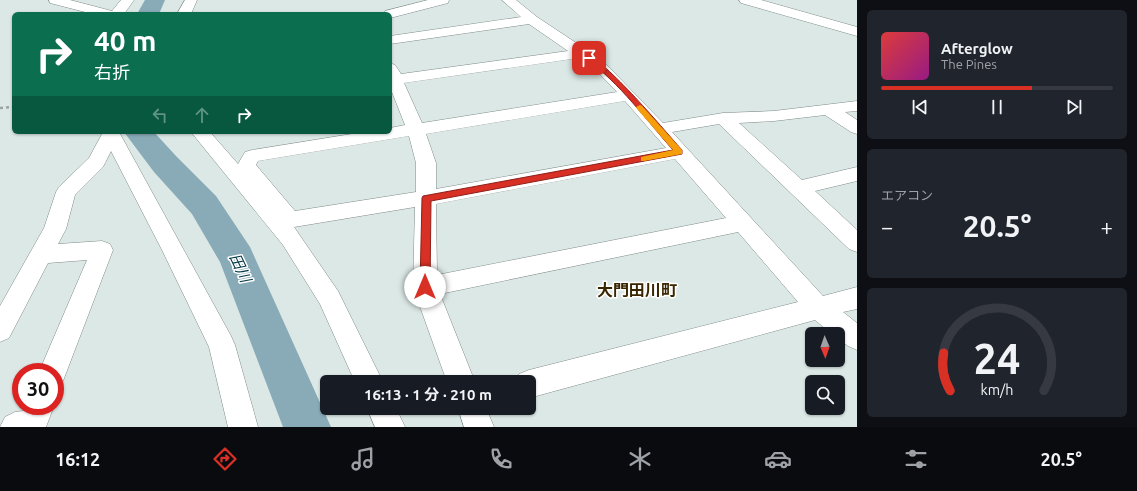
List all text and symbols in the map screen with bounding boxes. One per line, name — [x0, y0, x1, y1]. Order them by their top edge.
text: 40 m — [94, 25, 156, 56]
icon: right — [28, 28, 80, 80]
text: Afterglow — [941, 40, 1013, 57]
pin — [572, 41, 606, 75]
icon: arrive — [578, 47, 600, 69]
text: The Pines — [941, 57, 997, 71]
text: 右折 — [94, 62, 130, 82]
icon: previous — [909, 96, 931, 118]
icon: pause — [986, 96, 1008, 118]
icon: next — [1063, 96, 1085, 118]
icon: left — [149, 104, 171, 126]
icon: ahead — [191, 104, 213, 126]
icon: right — [233, 104, 255, 126]
text: エアコン — [881, 188, 933, 202]
text: 20.5° — [963, 209, 1031, 243]
text: − — [881, 214, 893, 239]
text: + — [1101, 214, 1113, 239]
water label: 田川 — [226, 251, 255, 287]
position arrow — [404, 266, 446, 308]
district label: 大門田川町 — [597, 281, 677, 299]
north arrow — [805, 327, 845, 367]
map controls — [805, 327, 845, 415]
text: 24 — [974, 334, 1020, 381]
speed limit sign: 30 — [12, 363, 64, 415]
button: search — [805, 375, 845, 415]
text: km/h — [981, 381, 1013, 397]
text: 16:13 · 1 分 · 210 m — [364, 386, 492, 403]
icon: directions — [211, 445, 239, 473]
icon: music — [349, 445, 377, 473]
icon: phone — [487, 445, 515, 473]
icon: climate — [626, 445, 654, 473]
icon: car — [764, 445, 792, 473]
icon: filters — [902, 445, 930, 473]
text: 16:12 — [55, 449, 100, 469]
text: 20.5° — [1041, 449, 1082, 469]

